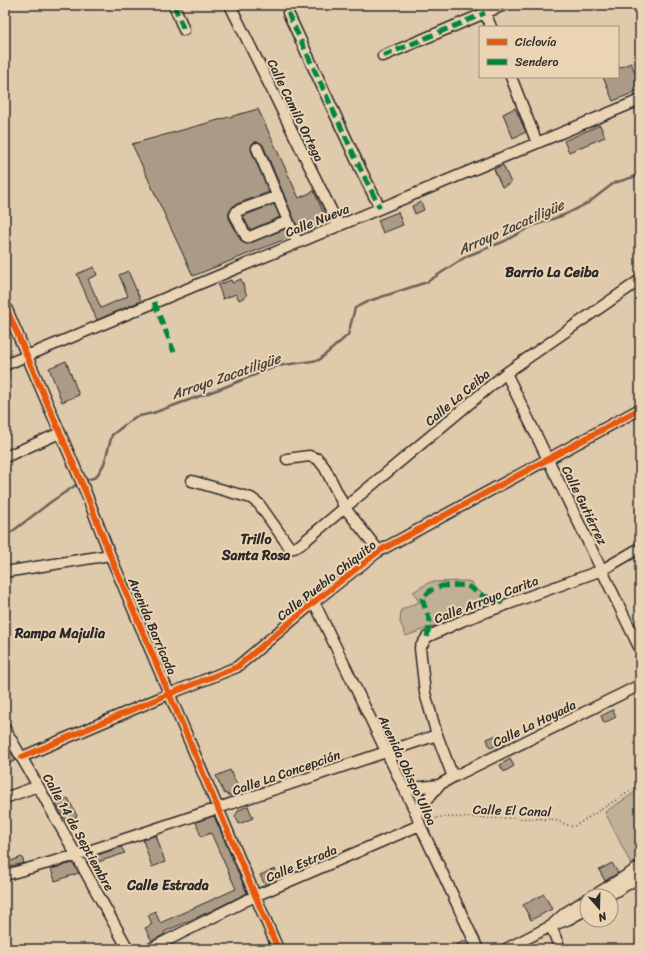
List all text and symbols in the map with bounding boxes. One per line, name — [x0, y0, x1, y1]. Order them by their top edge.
legend — [479, 26, 619, 78]
text: Ciclovía — [515, 31, 556, 53]
text: Sendero — [515, 51, 559, 73]
street label: Calle Camilo Ortega — [261, 55, 331, 166]
water label: Arroyo Zacatiligüe — [453, 192, 570, 262]
street label: Calle Nueva — [282, 197, 353, 244]
district label: Barrio La Ceiba — [505, 260, 599, 285]
water label: Arroyo Zacatiligüe — [167, 346, 286, 407]
street label: Calle La Ceiba — [419, 363, 496, 432]
street label: Calle Gutiérrez — [555, 461, 614, 550]
district label: Trillo Santa Rosa — [221, 527, 290, 568]
street label: Calle Pueblo Chiquito — [271, 534, 382, 627]
street label: Calle Arroyo Carita — [431, 569, 542, 630]
street label: Avenida Barricada — [121, 573, 184, 679]
district label: Rampa Majulia — [14, 621, 106, 646]
street label: Calle La Hoyada — [489, 693, 580, 754]
street label: Avenida Obispo Ulloa — [371, 710, 443, 830]
street label: Calle La Concepción — [229, 743, 343, 802]
street label: Calle 14 de Septiembre — [36, 769, 121, 896]
street label: Calle El Canal — [472, 798, 552, 823]
street label: Calle Estrada — [262, 838, 341, 889]
district label: Calle Estrada — [126, 873, 209, 898]
north arrow — [579, 888, 619, 928]
text: N — [595, 906, 610, 927]

